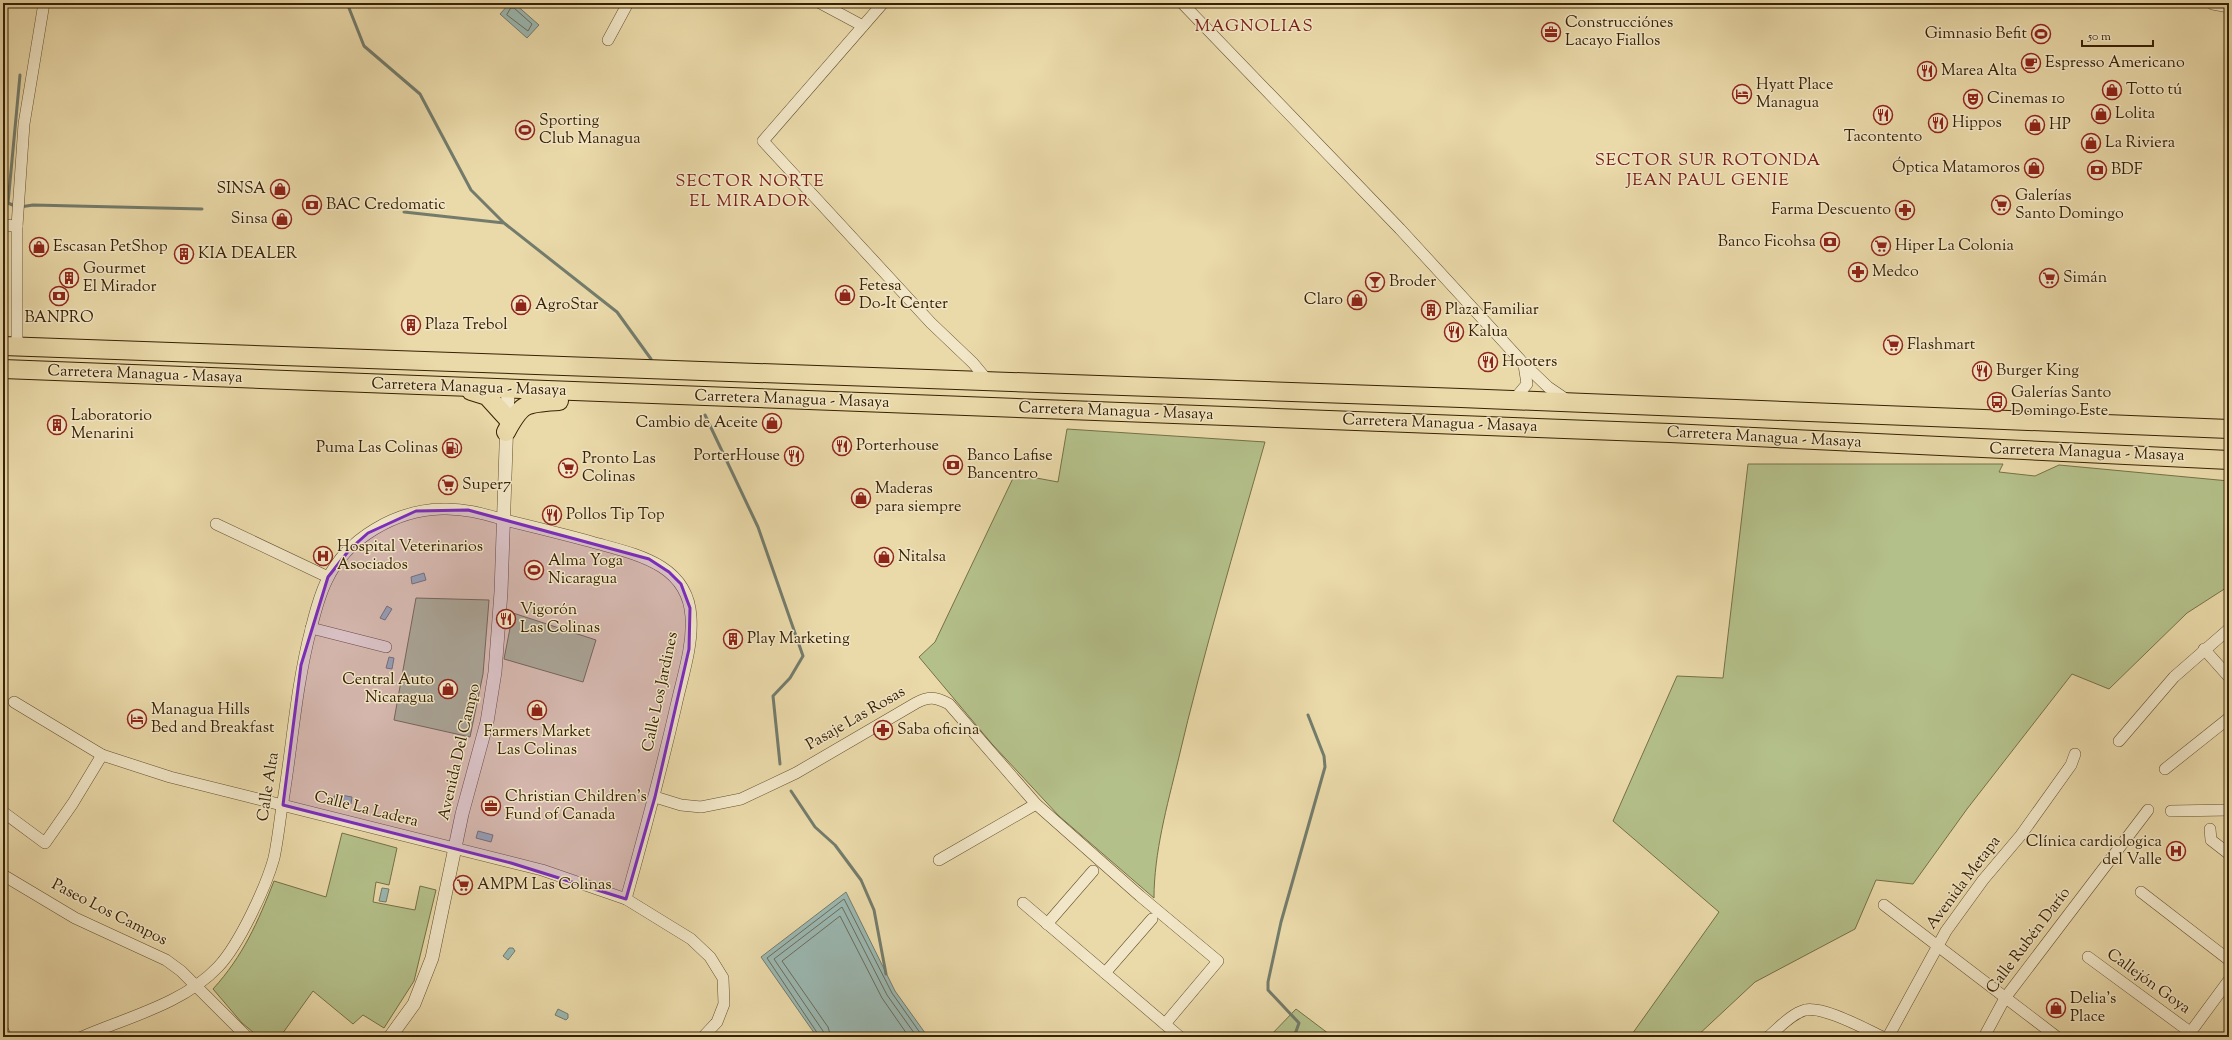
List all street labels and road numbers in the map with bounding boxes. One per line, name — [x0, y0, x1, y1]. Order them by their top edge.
street label: Carretera Managua - Masaya — [47, 360, 244, 390]
street label: Carretera Managua - Masaya — [371, 373, 568, 403]
street label: Carretera Managua - Masaya — [694, 385, 891, 415]
street label: Carretera Managua - Masaya — [1018, 397, 1215, 427]
street label: Carretera Managua - Masaya — [1342, 409, 1539, 439]
street label: Carretera Managua - Masaya — [1666, 421, 1863, 455]
street label: Carretera Managua - Masaya — [1989, 438, 2186, 468]
street label: Calle Los Jardines — [637, 630, 685, 754]
street label: Avenida Del Campo — [433, 681, 487, 823]
street label: Pasaje Las Rosas — [802, 681, 910, 757]
street label: Calle Alta — [252, 750, 286, 823]
street label: Calle La Ladera — [311, 786, 421, 834]
street label: Avenida Metapa — [1921, 831, 2007, 935]
street label: Paseo Los Campos — [47, 874, 171, 952]
street label: Calle Rubén Darío — [1981, 883, 2077, 999]
street label: Callejón Goya — [2101, 944, 2195, 1021]

